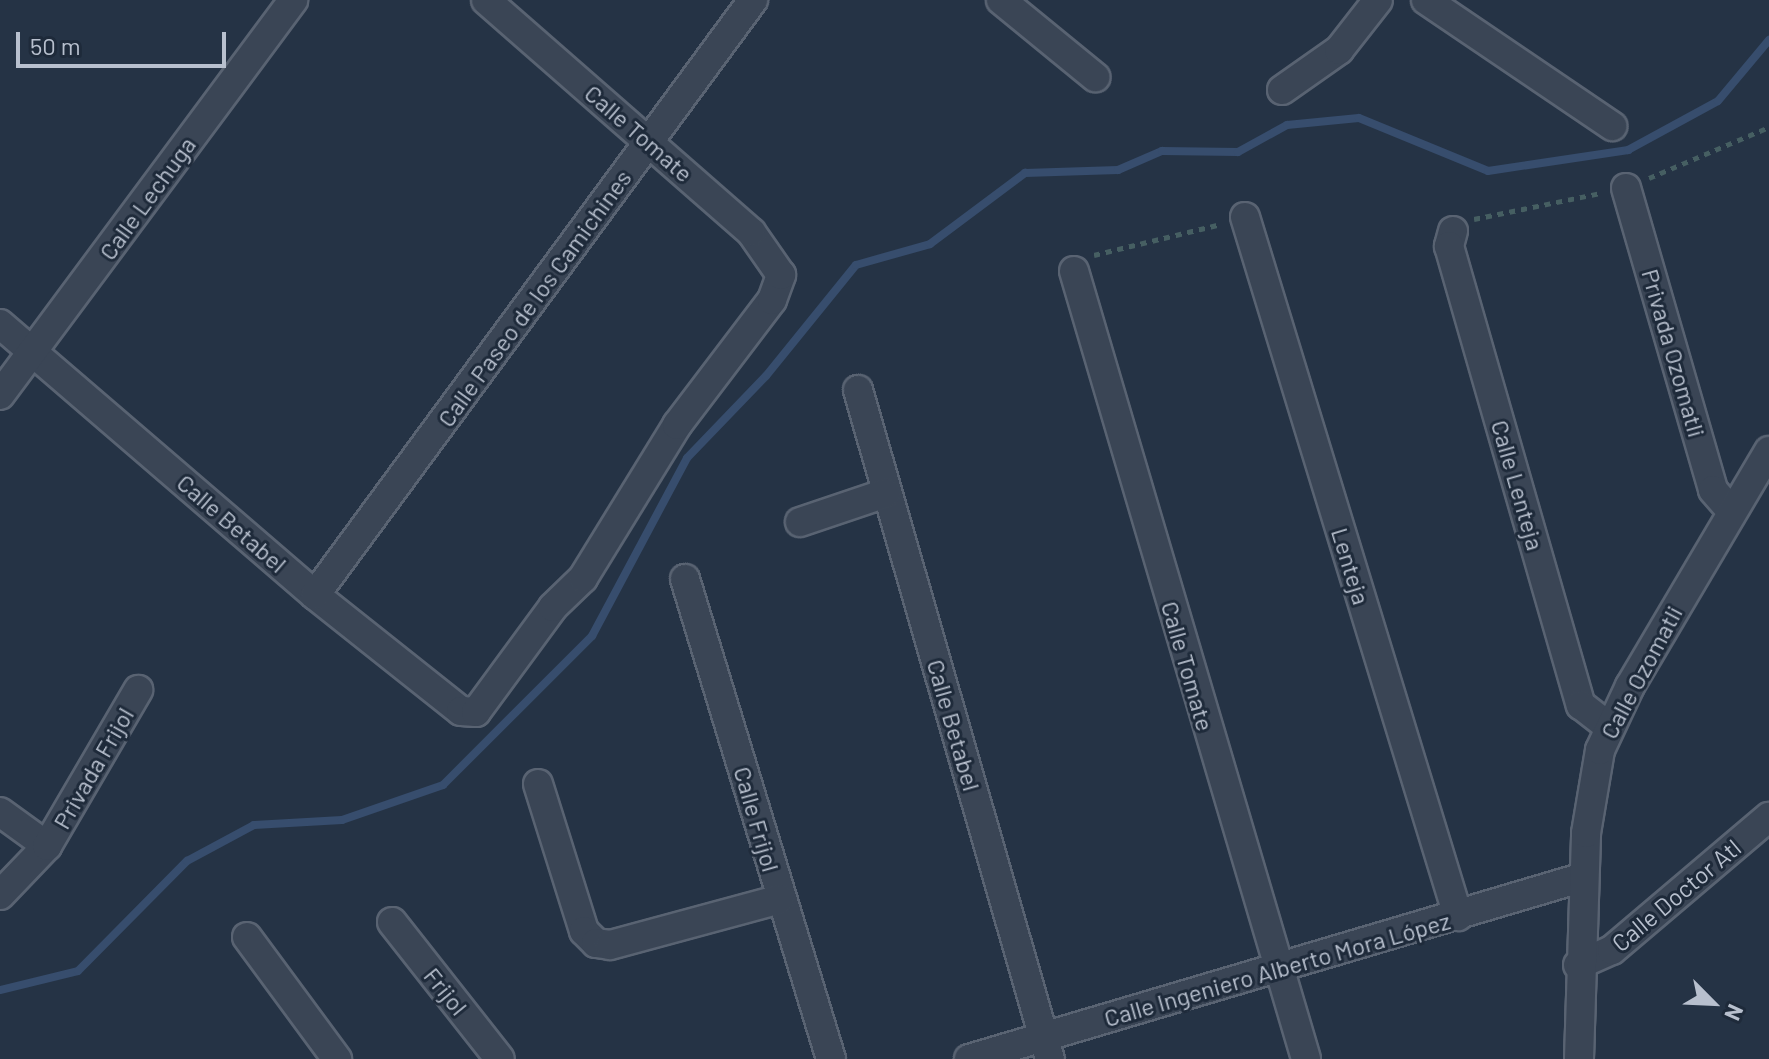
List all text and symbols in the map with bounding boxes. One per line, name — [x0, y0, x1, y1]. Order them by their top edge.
scale bar — [20, 16, 230, 66]
text: 50 m — [30, 31, 81, 60]
street label: Calle Tomate — [579, 78, 699, 188]
street label: Calle Lechuga — [93, 131, 201, 265]
street label: Calle Paseo de los Camichines — [431, 164, 637, 432]
street label: Privada Ozomatli — [1636, 266, 1712, 440]
street label: Calle Lenteja — [1486, 417, 1550, 553]
street label: Calle Betabel — [172, 468, 292, 578]
street label: Lenteja — [1326, 524, 1376, 608]
street label: Calle Tomate — [1156, 598, 1220, 734]
street label: Calle Ozomatli — [1594, 601, 1688, 743]
street label: Calle Betabel — [922, 656, 986, 794]
street label: Privada Frijol — [47, 702, 139, 834]
street label: Calle Frijol — [728, 763, 786, 875]
street label: Calle Doctor Atl — [1606, 833, 1746, 957]
street label: Calle Ingeniero Alberto Mora López — [1101, 906, 1453, 1032]
street label: Frijol — [418, 961, 474, 1021]
north arrow — [1673, 963, 1753, 1043]
text: N — [1720, 1001, 1750, 1025]

